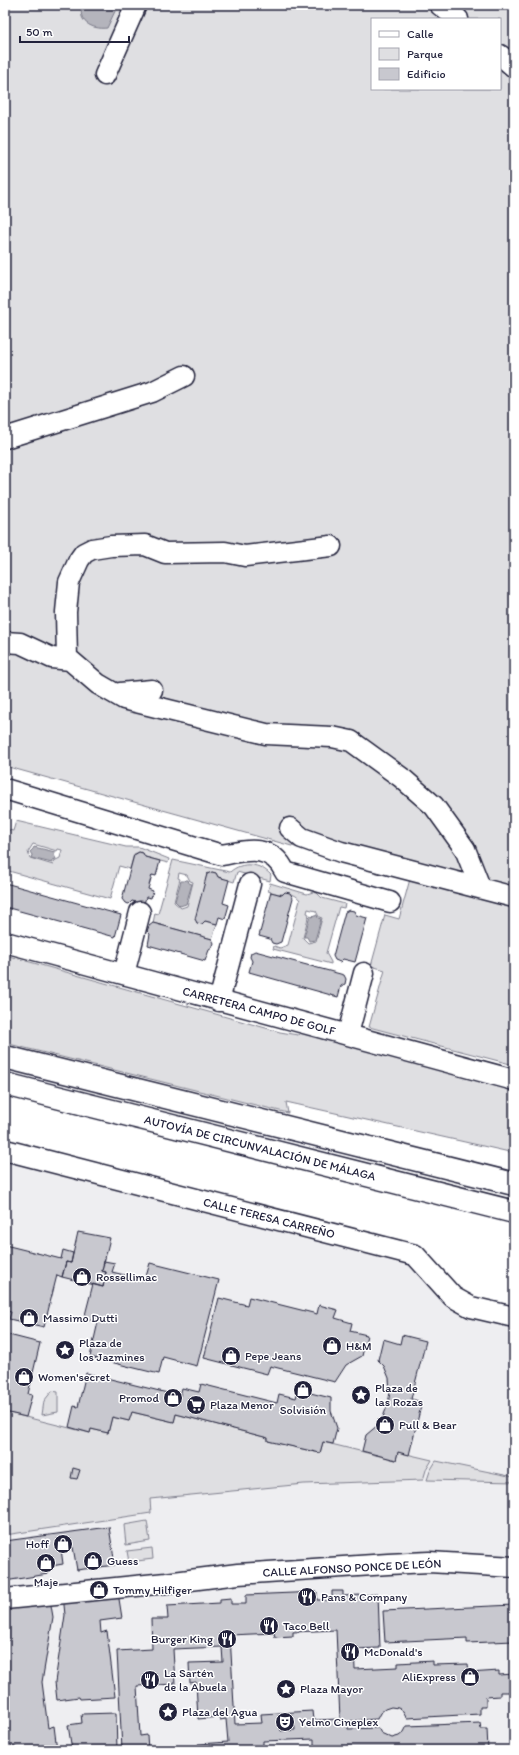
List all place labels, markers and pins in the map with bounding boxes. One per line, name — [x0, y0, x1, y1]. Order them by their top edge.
shop icon: Rossellimac — [71, 1266, 93, 1288]
place label: Rossellimac — [96, 1270, 157, 1284]
shop icon: Massimo Dutti — [18, 1307, 40, 1329]
place label: Massimo Dutti — [43, 1311, 118, 1325]
shop icon: H&M — [321, 1335, 343, 1357]
place label: Plaza de los Jazmines — [79, 1336, 145, 1364]
place icon: Plaza de los Jazmines — [54, 1339, 76, 1361]
place label: H&M — [346, 1339, 372, 1353]
shop icon: Pepe Jeans — [220, 1345, 242, 1367]
place label: Pepe Jeans — [245, 1349, 301, 1363]
shop icon: Women'secret — [13, 1366, 35, 1388]
place label: Women'secret — [38, 1370, 110, 1384]
shop icon: Solvisión — [292, 1379, 314, 1401]
place label: Plaza de las Rozas — [375, 1381, 423, 1409]
place icon: Plaza de las Rozas — [350, 1384, 372, 1406]
shop icon: Promod — [162, 1387, 184, 1409]
place label: Promod — [119, 1391, 159, 1405]
supermarket icon: Plaza Menor — [185, 1394, 207, 1416]
place label: Plaza Menor — [210, 1398, 274, 1412]
place label: Solvisión — [280, 1403, 326, 1417]
shop icon: Pull & Bear — [374, 1414, 396, 1436]
place label: Pull & Bear — [399, 1418, 457, 1432]
shop icon: Hoff — [52, 1533, 74, 1555]
place label: Hoff — [26, 1537, 49, 1551]
shop icon: Guess — [82, 1550, 104, 1572]
shop icon: Maje — [35, 1552, 57, 1574]
place label: Guess — [107, 1554, 138, 1568]
place label: Maje — [34, 1575, 58, 1589]
shop icon: Tommy Hilfiger — [88, 1579, 110, 1601]
place label: Tommy Hilfiger — [113, 1583, 192, 1597]
restaurant icon: Pans & Company — [296, 1586, 318, 1608]
place label: Pans & Company — [321, 1590, 408, 1604]
restaurant icon: Taco Bell — [258, 1615, 280, 1637]
place label: Taco Bell — [283, 1619, 330, 1633]
restaurant icon: Burger King — [216, 1628, 238, 1650]
place label: Burger King — [151, 1632, 214, 1646]
restaurant icon: McDonald's — [339, 1641, 361, 1663]
place label: McDonald's — [364, 1645, 423, 1659]
place label: La Sartén de la Abuela — [164, 1666, 227, 1694]
shop icon: AliExpress — [459, 1666, 481, 1688]
restaurant icon: La Sartén de la Abuela — [139, 1669, 161, 1691]
place label: AliExpress — [402, 1670, 456, 1684]
place icon: Plaza Mayor — [275, 1678, 297, 1700]
place label: Plaza Mayor — [300, 1682, 363, 1696]
place icon: Plaza del Agua — [157, 1701, 179, 1723]
place label: Plaza del Agua — [182, 1705, 257, 1719]
theatre icon: Yelmo Cineplex — [274, 1711, 296, 1733]
place label: Yelmo Cineplex — [299, 1715, 378, 1729]

